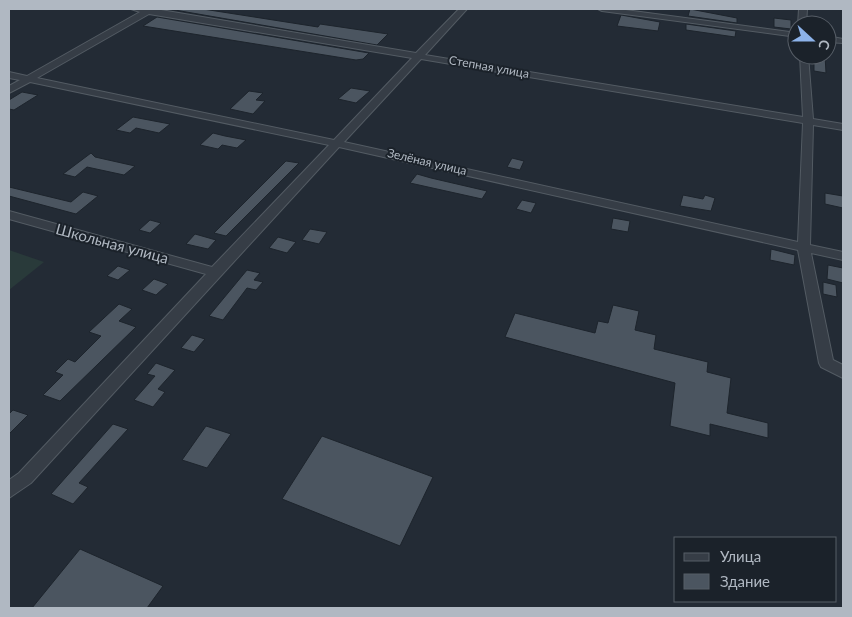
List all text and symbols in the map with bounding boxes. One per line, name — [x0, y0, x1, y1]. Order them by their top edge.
north arrow — [787, 15, 837, 65]
text: С — [815, 37, 834, 53]
street label: Степная улица — [448, 52, 530, 81]
street label: Зелёная улица — [386, 145, 468, 178]
street label: Школьная улица — [54, 219, 171, 267]
legend — [674, 537, 837, 602]
text: Улица — [720, 547, 761, 565]
text: Здание — [720, 572, 770, 590]

